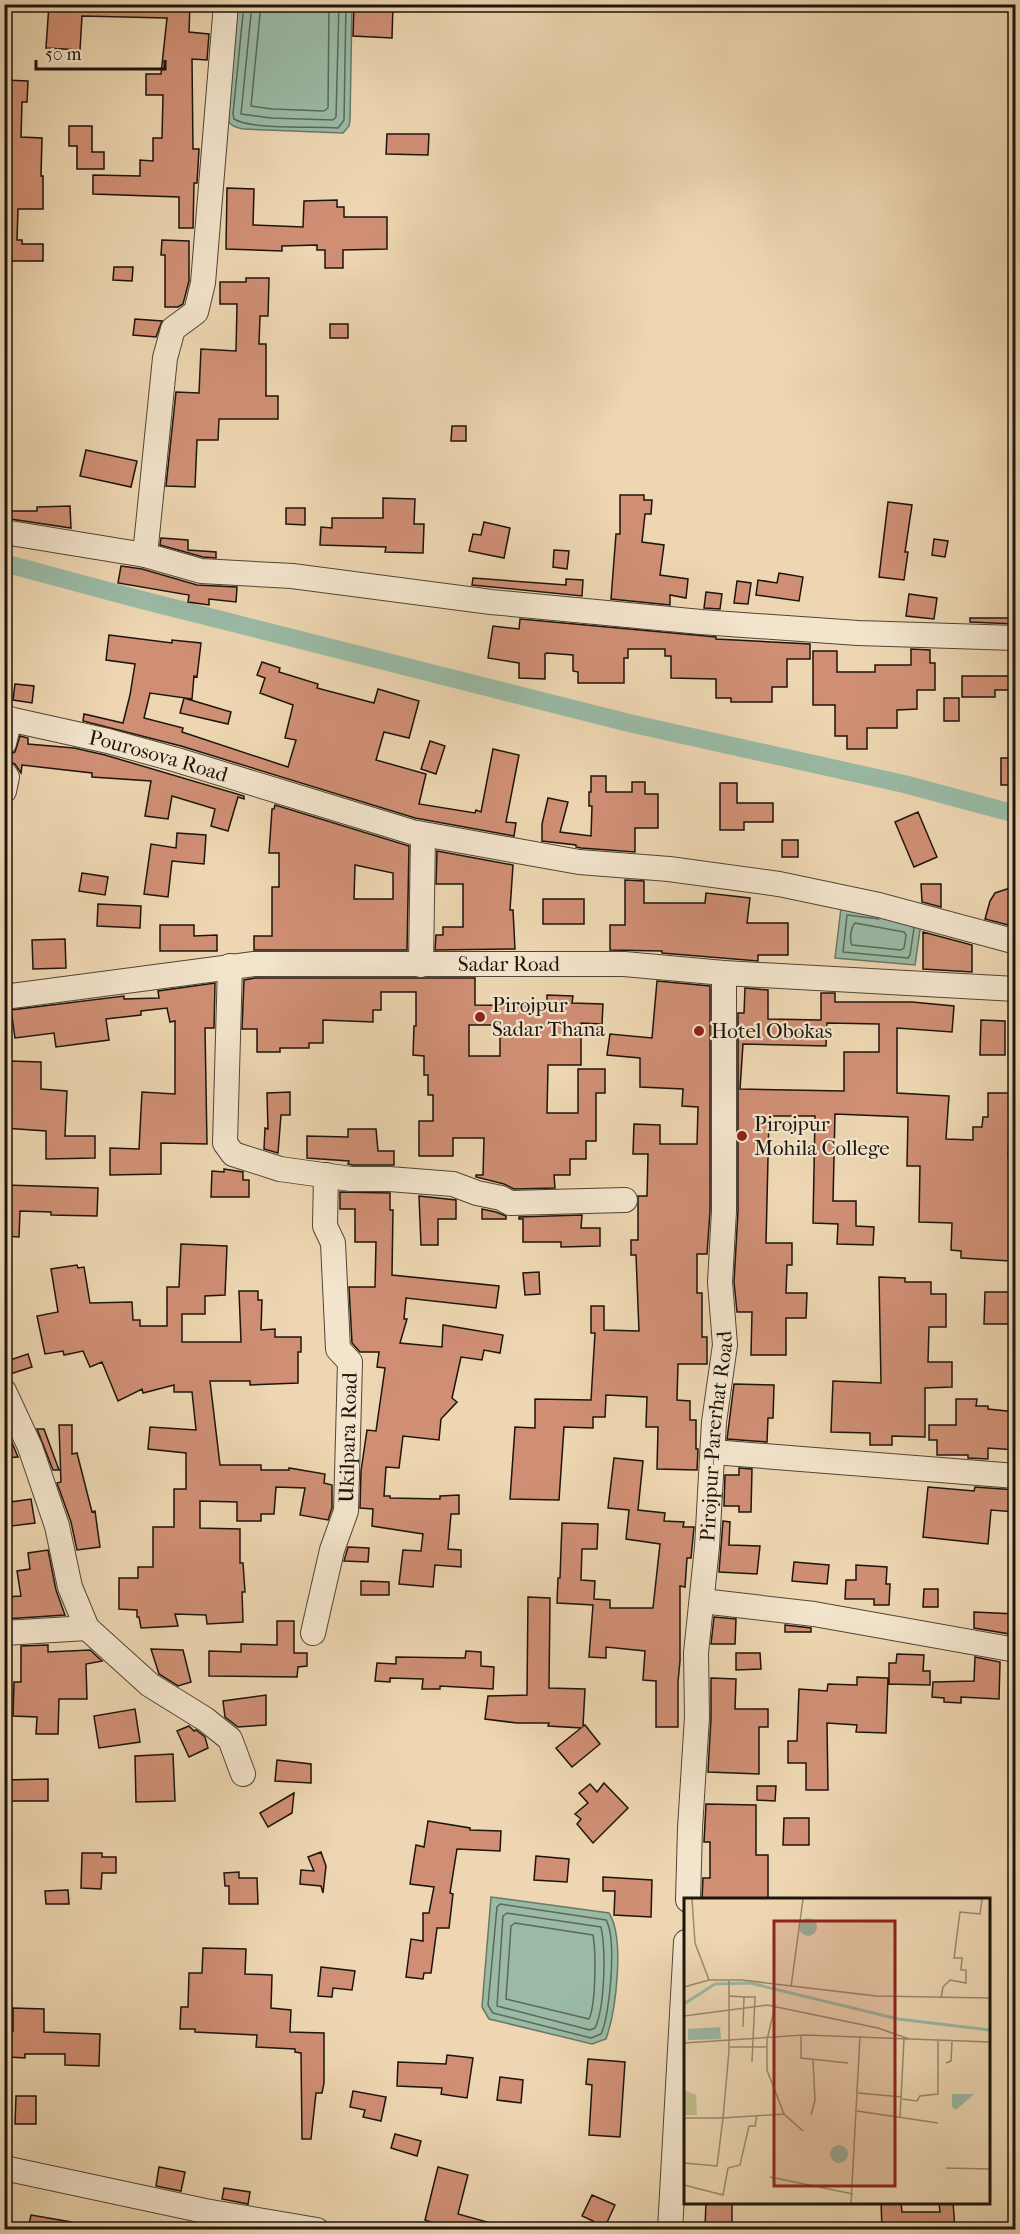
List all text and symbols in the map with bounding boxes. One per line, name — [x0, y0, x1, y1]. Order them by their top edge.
scale bar — [36, 33, 165, 71]
text: 50 m — [45, 44, 82, 65]
street label: Pourosova Road — [87, 725, 231, 787]
street label: Sadar Road — [458, 952, 560, 976]
place label: Pirojpur Sadar Thana — [492, 993, 605, 1041]
marker: Pirojpur Sadar Thana — [473, 1010, 487, 1024]
place label: Hotel Obokas — [711, 1019, 833, 1043]
marker: Hotel Obokas — [692, 1024, 706, 1038]
place label: Pirojpur Mohila College — [754, 1112, 890, 1160]
marker: Pirojpur Mohila College — [735, 1129, 749, 1143]
street label: Pirojpur-Parerhat Road — [695, 1329, 737, 1542]
street label: Ukilpara Road — [334, 1372, 362, 1503]
inset map — [684, 1898, 990, 2204]

